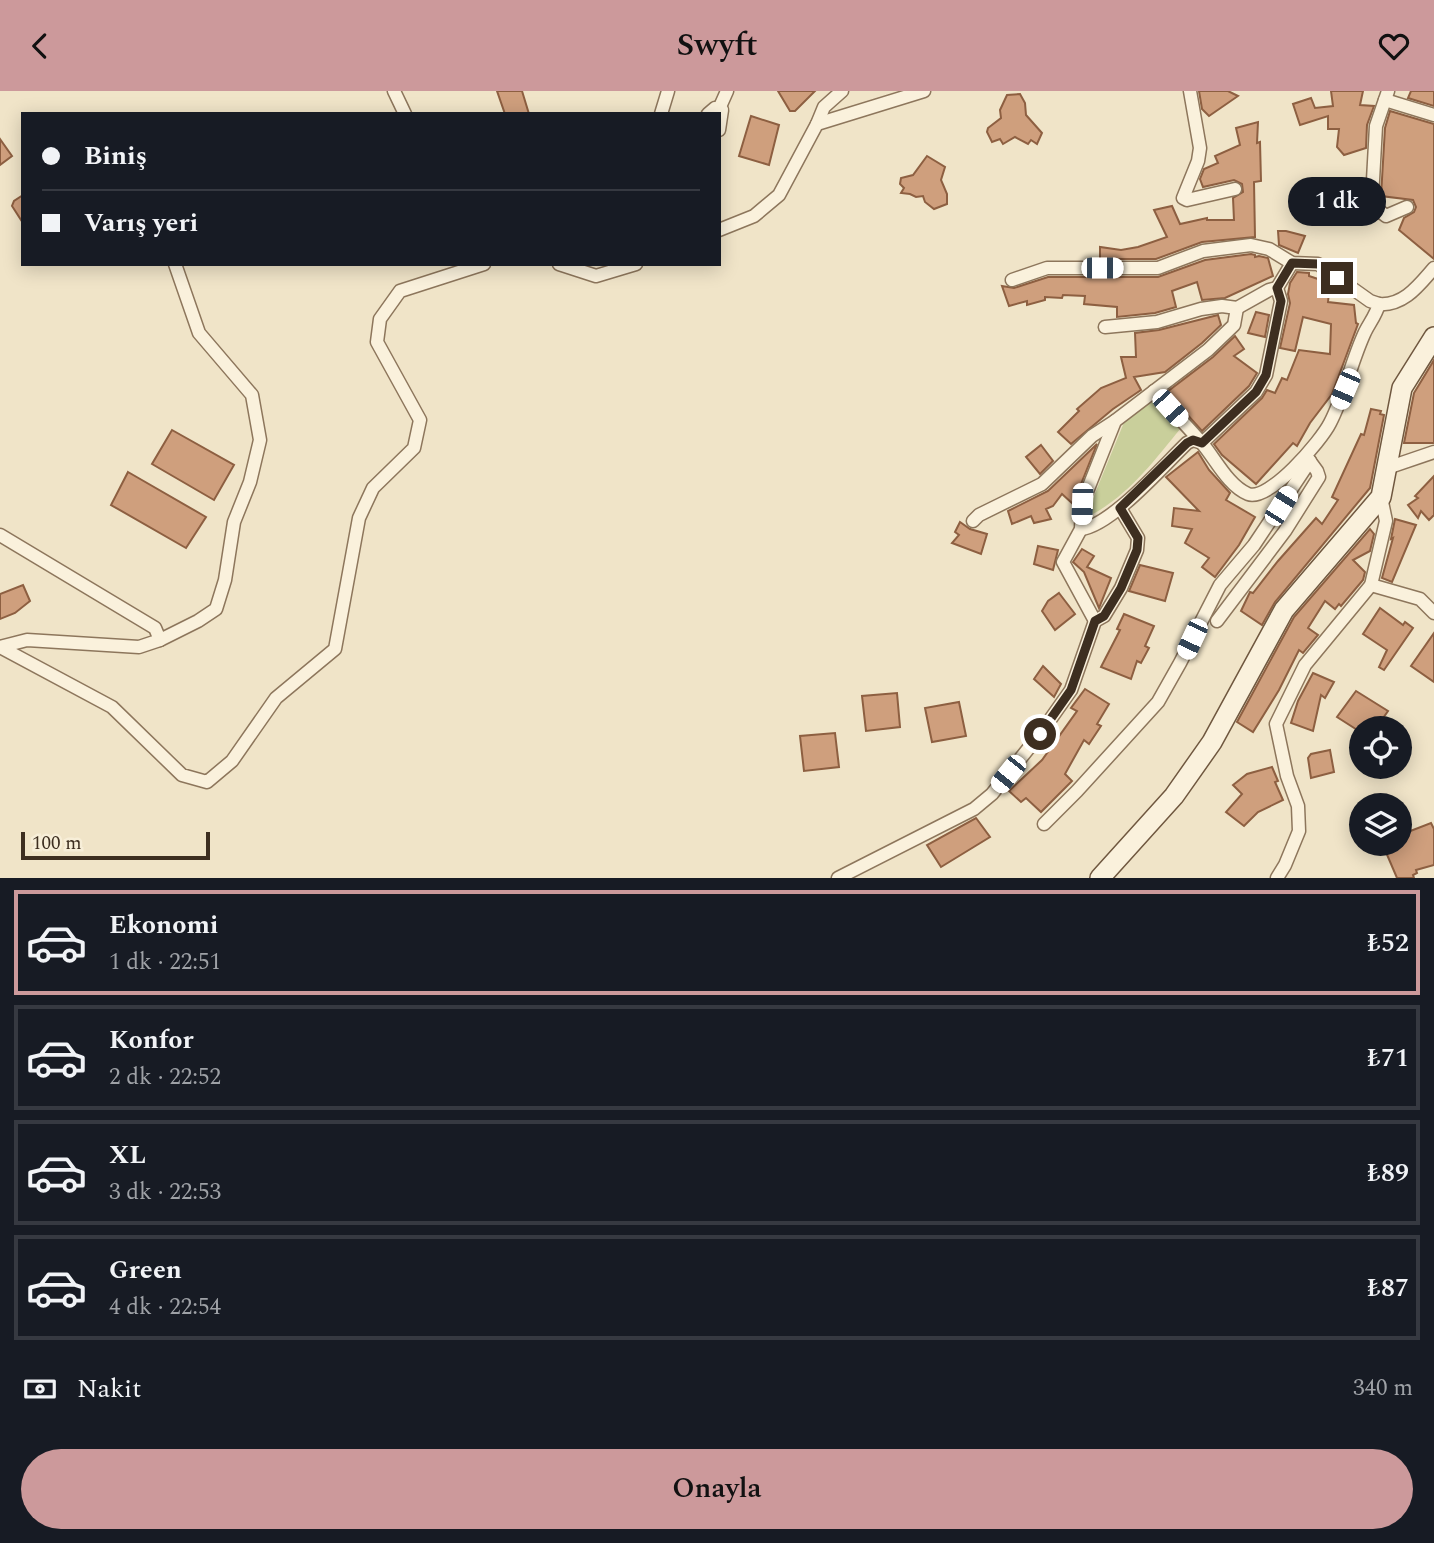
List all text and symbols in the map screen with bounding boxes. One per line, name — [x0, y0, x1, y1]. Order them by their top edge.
text: Swyft — [676, 21, 758, 70]
icon: back — [21, 27, 59, 65]
icon: heart — [1375, 27, 1413, 65]
text: Biniş — [84, 136, 147, 176]
callout: 1 dk — [1288, 177, 1386, 225]
text: 1 dk — [1315, 184, 1359, 219]
text: Varış yeri — [84, 203, 198, 243]
car — [1082, 258, 1124, 279]
route end — [1321, 262, 1353, 294]
car — [1328, 366, 1363, 412]
car — [1149, 385, 1192, 431]
car — [1071, 483, 1094, 525]
car — [1261, 483, 1302, 529]
car — [1174, 616, 1211, 662]
map controls — [1349, 716, 1412, 856]
button: locate — [1349, 716, 1412, 779]
route start — [1024, 718, 1056, 750]
car — [987, 751, 1030, 797]
button: layers — [1349, 793, 1412, 856]
scale bar — [21, 829, 210, 861]
text: 100 m — [32, 829, 82, 858]
text: Ekonomi — [109, 905, 218, 945]
icon: car — [25, 911, 88, 974]
text: ₺52 — [1367, 923, 1409, 963]
text: 1 dk · 22:51 — [109, 945, 221, 980]
text: Konfor — [109, 1020, 194, 1060]
icon: car — [25, 1026, 88, 1089]
text: ₺71 — [1367, 1038, 1409, 1078]
text: 2 dk · 22:52 — [109, 1060, 221, 1095]
text: XL — [109, 1135, 146, 1175]
icon: car — [25, 1141, 88, 1204]
text: ₺89 — [1367, 1153, 1409, 1193]
text: 3 dk · 22:53 — [109, 1175, 221, 1210]
text: Green — [109, 1250, 182, 1290]
icon: car — [25, 1256, 88, 1319]
text: ₺87 — [1367, 1268, 1409, 1308]
text: 4 dk · 22:54 — [109, 1290, 221, 1325]
text: Nakit — [77, 1369, 141, 1409]
icon: cash — [21, 1370, 59, 1408]
text: 340 m — [1353, 1371, 1413, 1406]
button: Onayla — [21, 1449, 1413, 1529]

